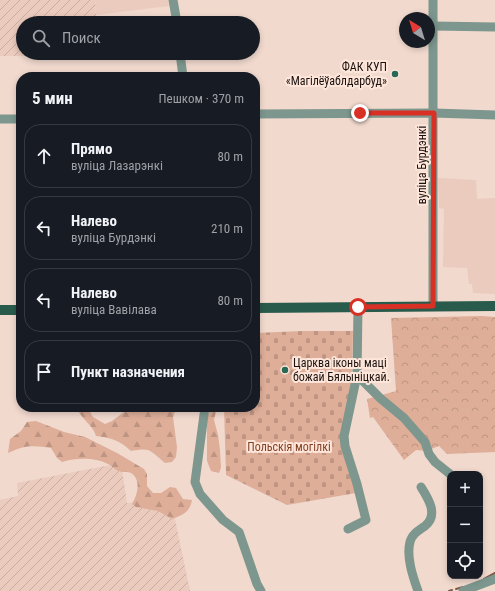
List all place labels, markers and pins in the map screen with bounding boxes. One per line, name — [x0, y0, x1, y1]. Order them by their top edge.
place label: ФАК КУП «Магілёўаблдарбуд» — [286, 60, 387, 88]
marker: ФАК КУП «Магілёўаблдарбуд» — [390, 69, 400, 79]
place label: Царква іконы маці божай Бялыніцкай. — [293, 356, 390, 384]
marker: Царква іконы маці божай Бялыніцкай. — [280, 365, 290, 375]

